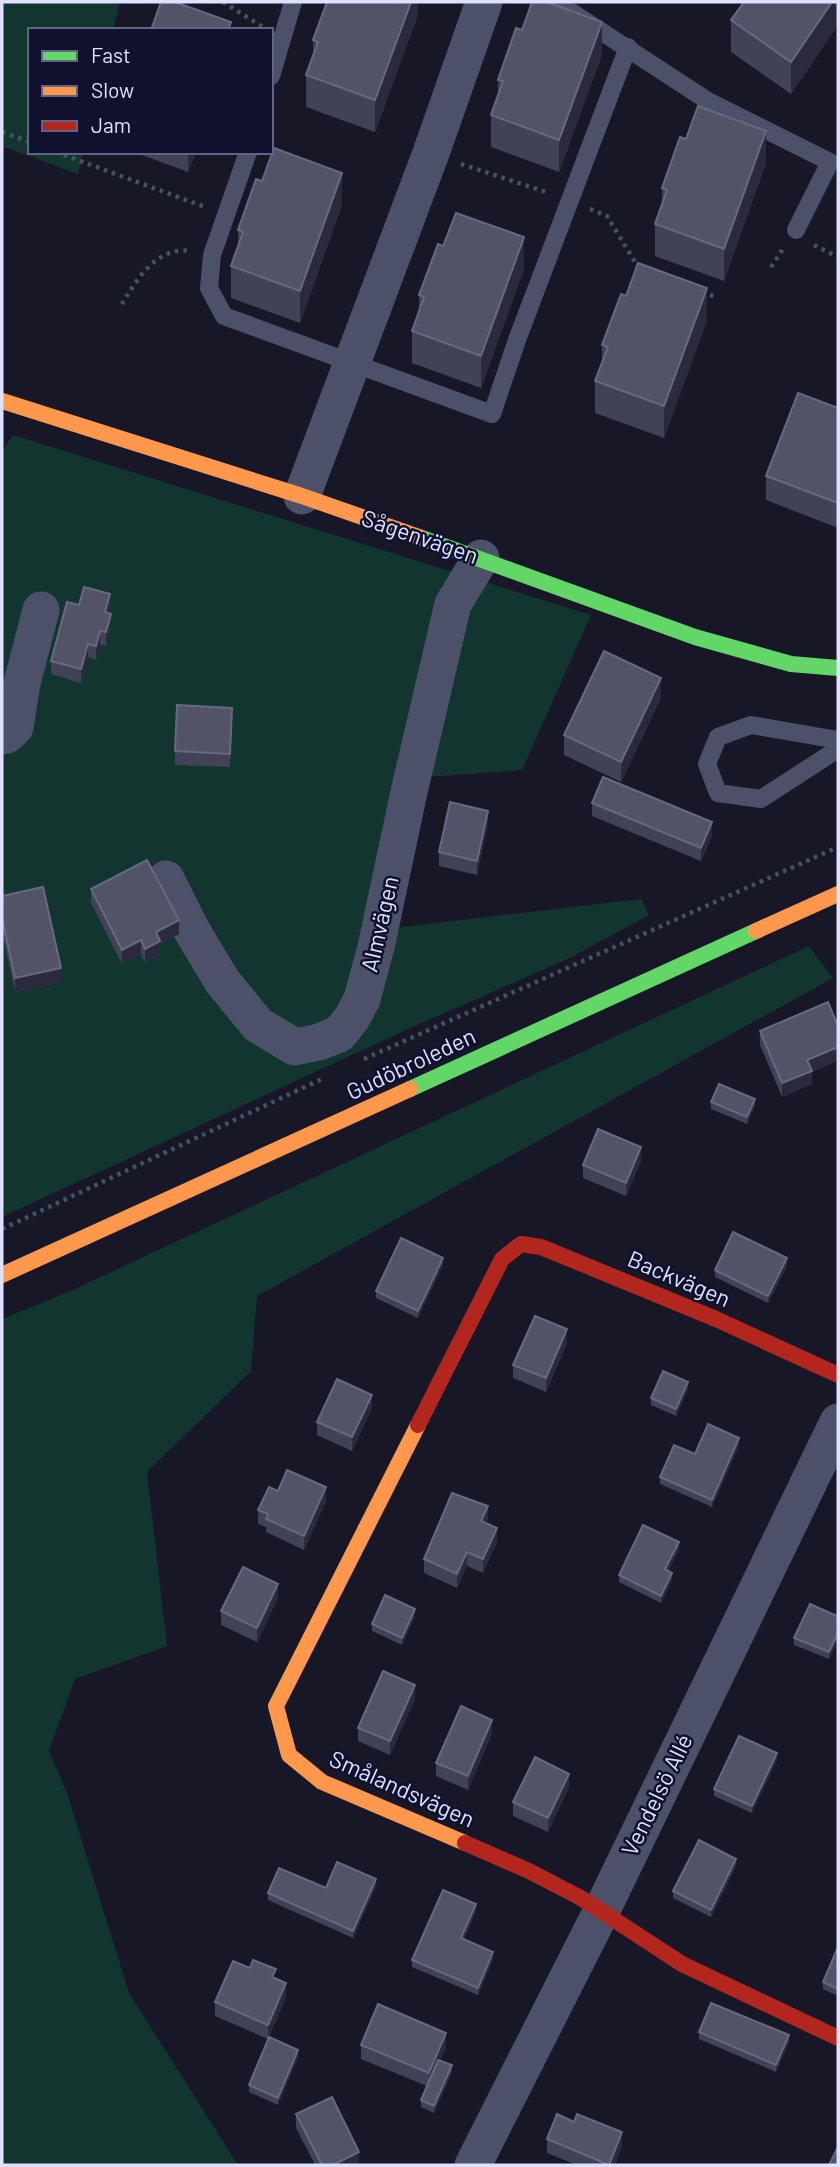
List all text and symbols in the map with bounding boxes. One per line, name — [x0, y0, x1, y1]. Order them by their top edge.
legend — [28, 28, 273, 154]
text: Fast — [91, 42, 131, 67]
text: Slow — [91, 77, 134, 102]
text: Jam — [91, 112, 131, 137]
street label: Sågenvägen — [358, 503, 482, 569]
street label: Almvägen — [354, 873, 404, 974]
street label: Gudöbroleden — [341, 1021, 480, 1105]
street label: Backvägen — [624, 1244, 735, 1312]
street label: Vendelsö Allé — [615, 1729, 698, 1860]
street label: Smålandsvägen — [326, 1744, 479, 1833]

